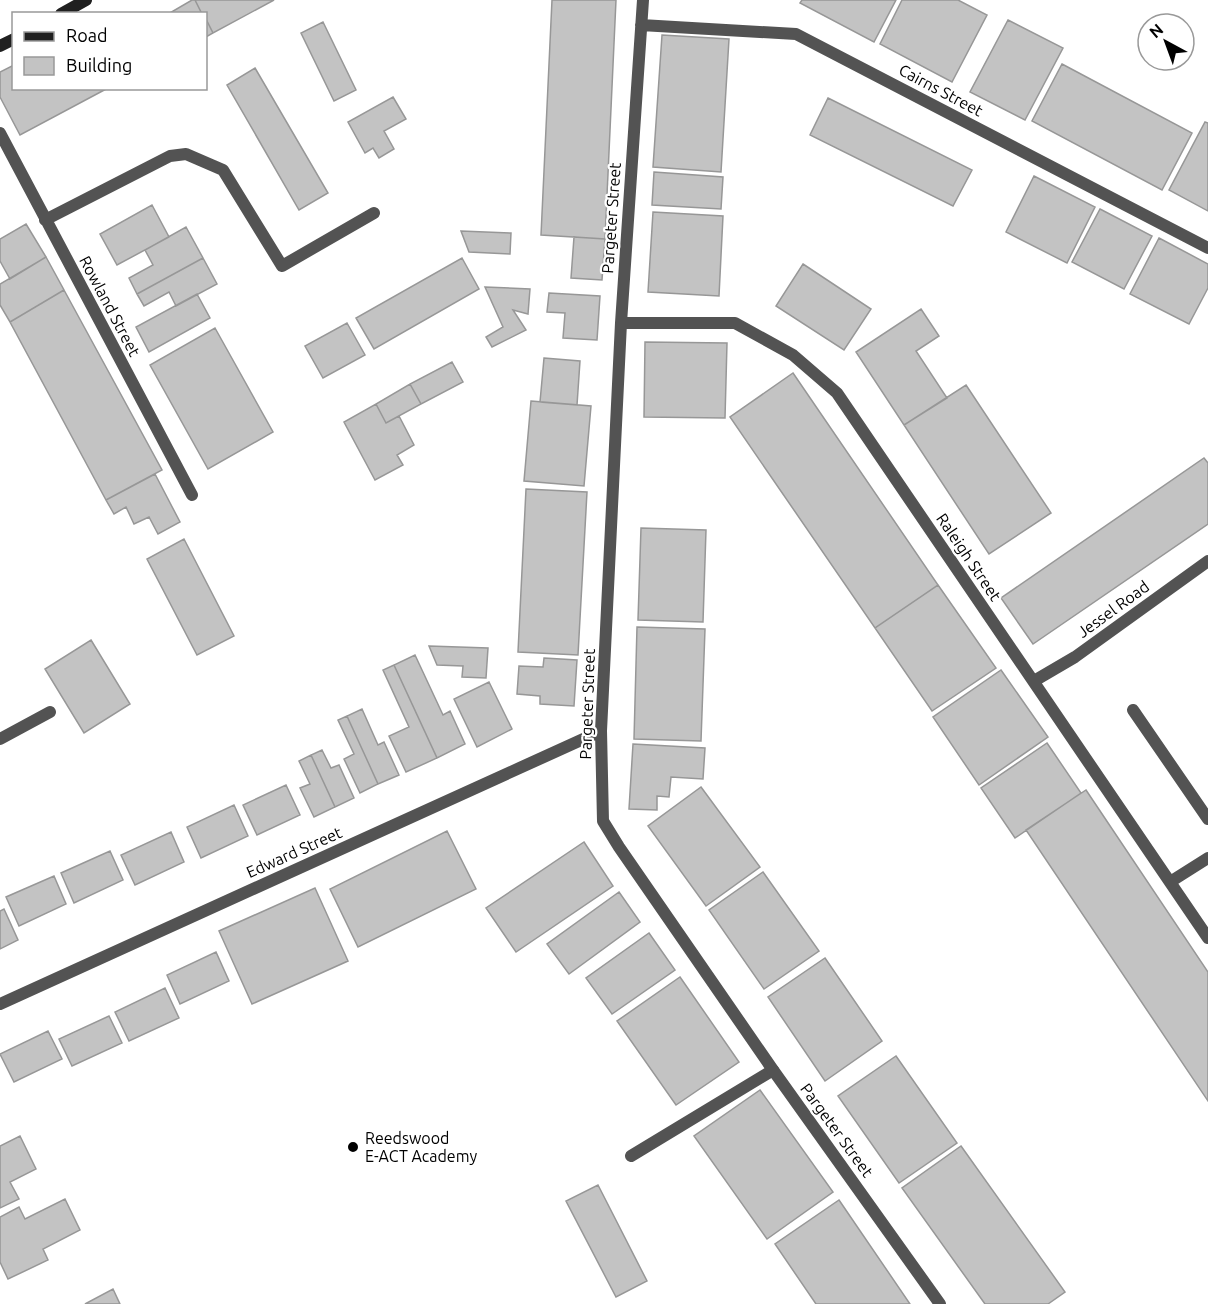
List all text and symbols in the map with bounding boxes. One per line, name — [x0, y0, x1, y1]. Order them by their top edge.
legend — [12, 12, 207, 90]
north arrow — [1136, 12, 1196, 72]
text: N — [1146, 20, 1167, 41]
text: Road — [66, 25, 108, 45]
text: Building — [66, 55, 132, 75]
street label: Cairns Street — [896, 60, 987, 120]
street label: Pargeter Street — [598, 161, 624, 274]
street label: Rowland Street — [76, 253, 144, 360]
street label: Raleigh Street — [933, 510, 1005, 605]
street label: Jessel Road — [1074, 577, 1152, 641]
street label: Pargeter Street — [576, 647, 598, 760]
street label: Edward Street — [243, 823, 345, 881]
street label: Pargeter Street — [797, 1080, 877, 1181]
place label: Reedswood E-ACT Academy — [365, 1129, 477, 1165]
marker: Reedswood E-ACT Academy — [346, 1140, 360, 1154]

